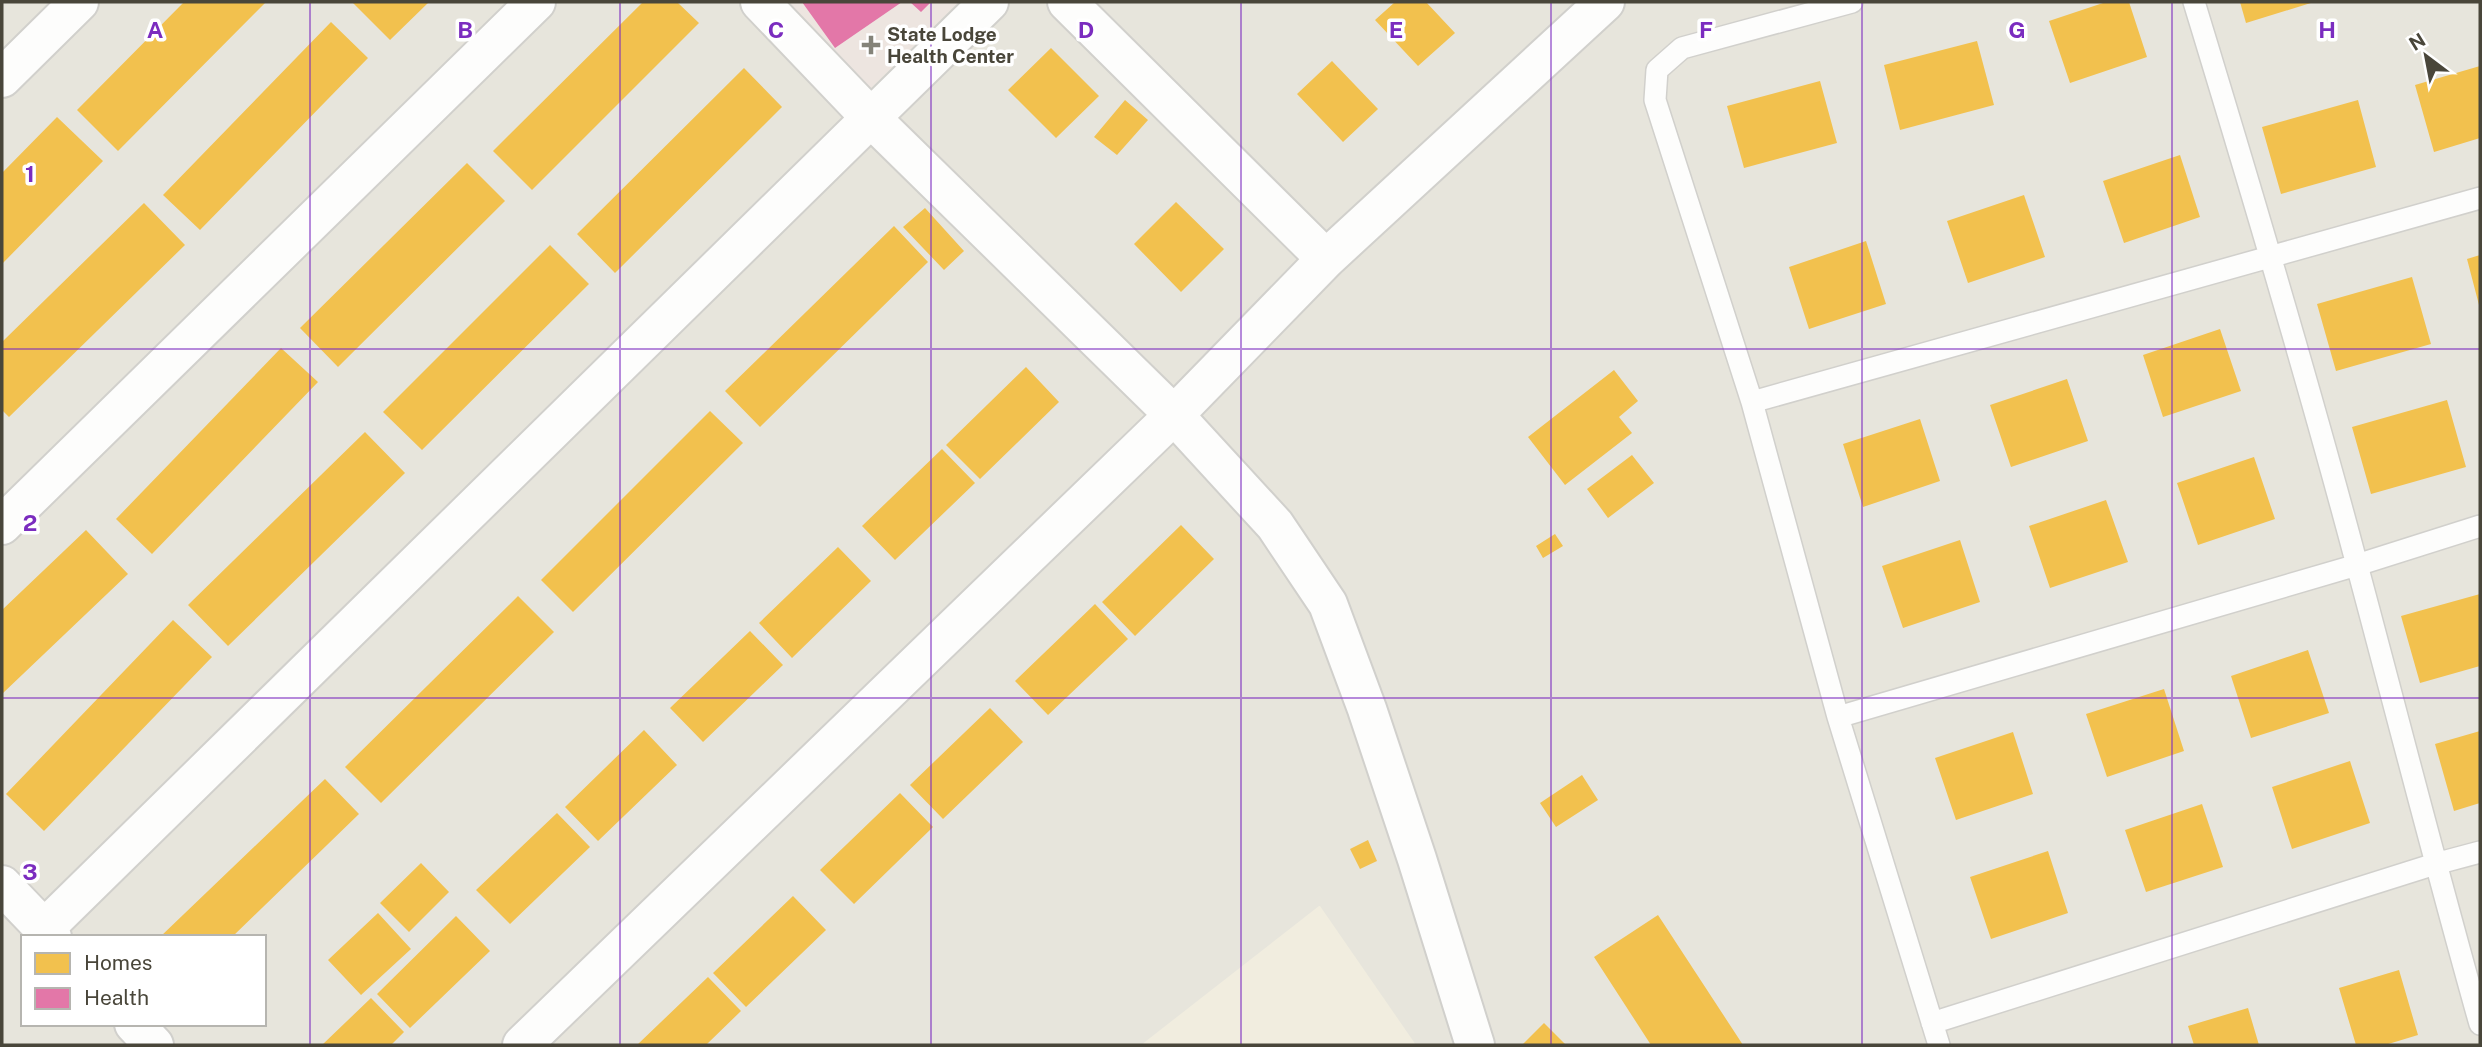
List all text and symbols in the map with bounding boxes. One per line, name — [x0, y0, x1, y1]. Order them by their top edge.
text: A — [147, 16, 164, 43]
text: B — [457, 16, 473, 43]
text: C — [768, 16, 784, 43]
text: D — [1078, 16, 1094, 43]
text: E — [1389, 16, 1403, 43]
text: F — [1699, 16, 1713, 43]
text: G — [2008, 16, 2026, 43]
text: H — [2318, 16, 2336, 43]
north arrow — [2391, 21, 2461, 91]
place label: State Lodge Health Center — [887, 23, 1014, 67]
text: N — [2405, 28, 2429, 55]
marker: State Lodge Health Center — [861, 35, 881, 55]
text: 1 — [25, 160, 35, 187]
text: 2 — [23, 509, 37, 536]
text: 3 — [22, 858, 38, 885]
legend — [21, 935, 266, 1026]
text: Homes — [84, 950, 152, 975]
text: Health — [84, 985, 149, 1010]

